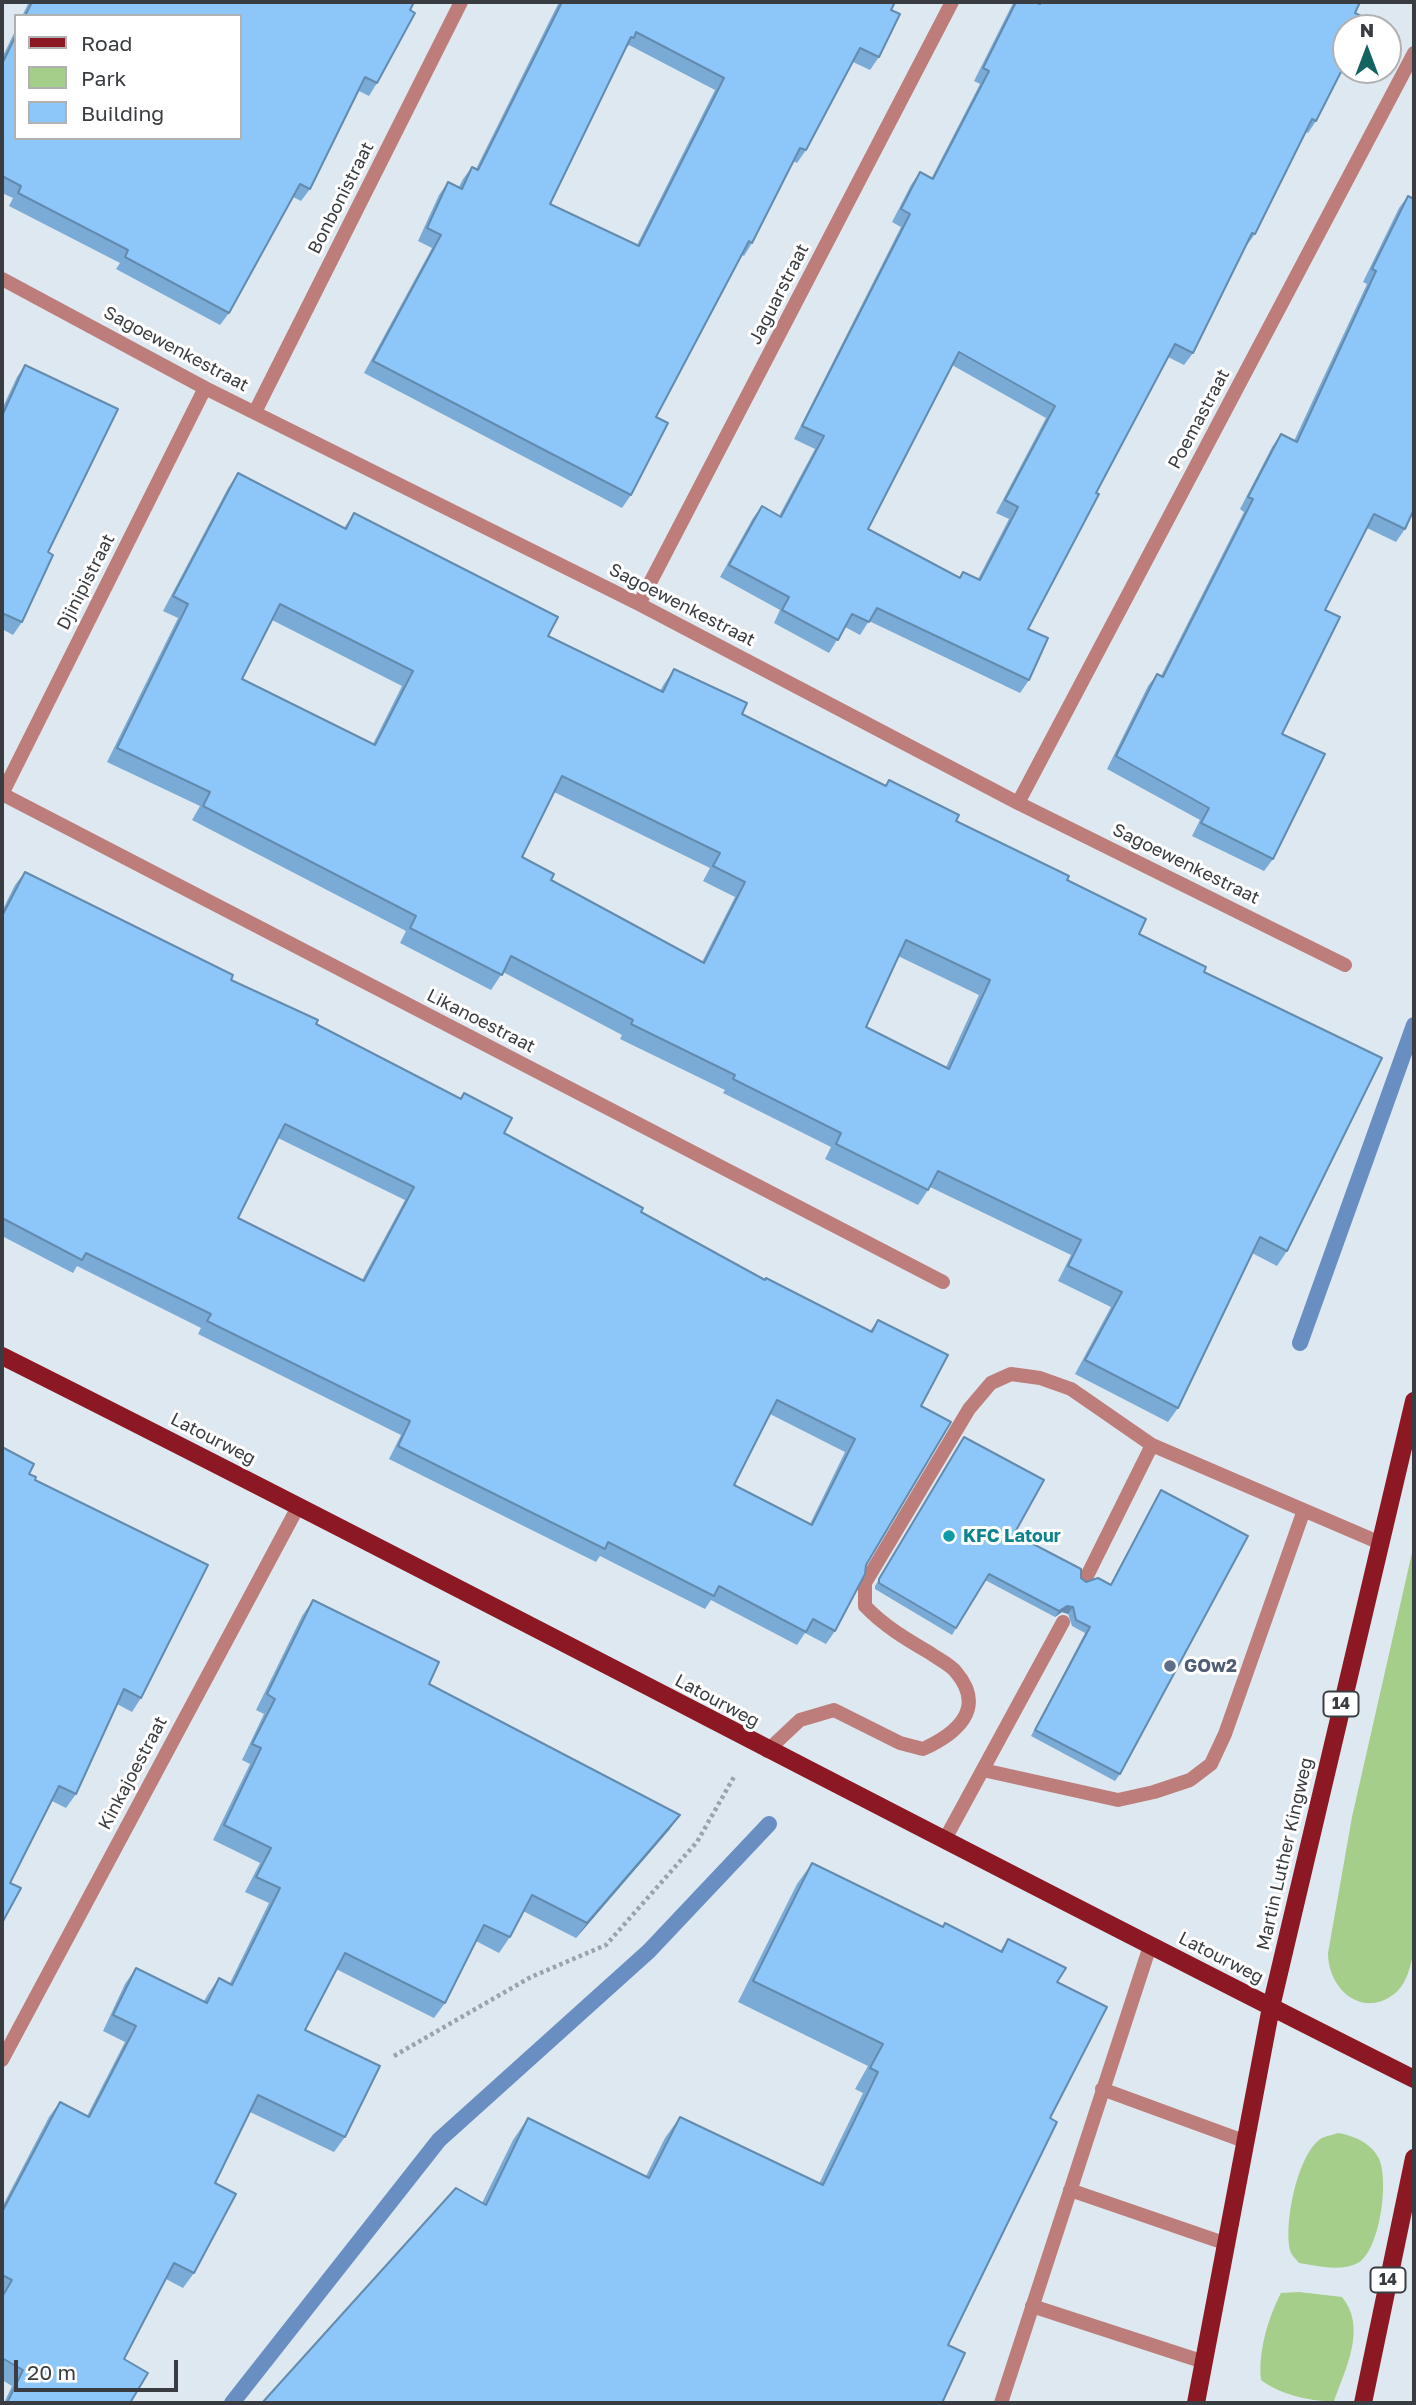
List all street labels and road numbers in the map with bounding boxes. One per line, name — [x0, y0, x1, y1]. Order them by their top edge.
street label: Bonbonistraat — [304, 138, 378, 258]
street label: Jaguarstraat — [744, 240, 814, 348]
street label: Sagoewenkestraat — [100, 302, 252, 396]
street label: Poemastraat — [1164, 365, 1234, 473]
street label: Djinipistraat — [53, 530, 119, 634]
street label: Sagoewenkestraat — [605, 559, 759, 651]
street label: Sagoewenkestraat — [1109, 819, 1263, 909]
street label: Likanoestraat — [423, 984, 539, 1058]
street label: Latourweg — [167, 1408, 259, 1470]
street label: Latourweg — [671, 1670, 763, 1732]
road number: 14 — [1324, 1692, 1358, 1716]
street label: Kinkajoestraat — [94, 1713, 172, 1833]
street label: Martin Luther Kingweg — [1252, 1756, 1318, 1952]
street label: Latourweg — [1175, 1927, 1267, 1989]
road number: 14 — [1370, 2268, 1406, 2292]

